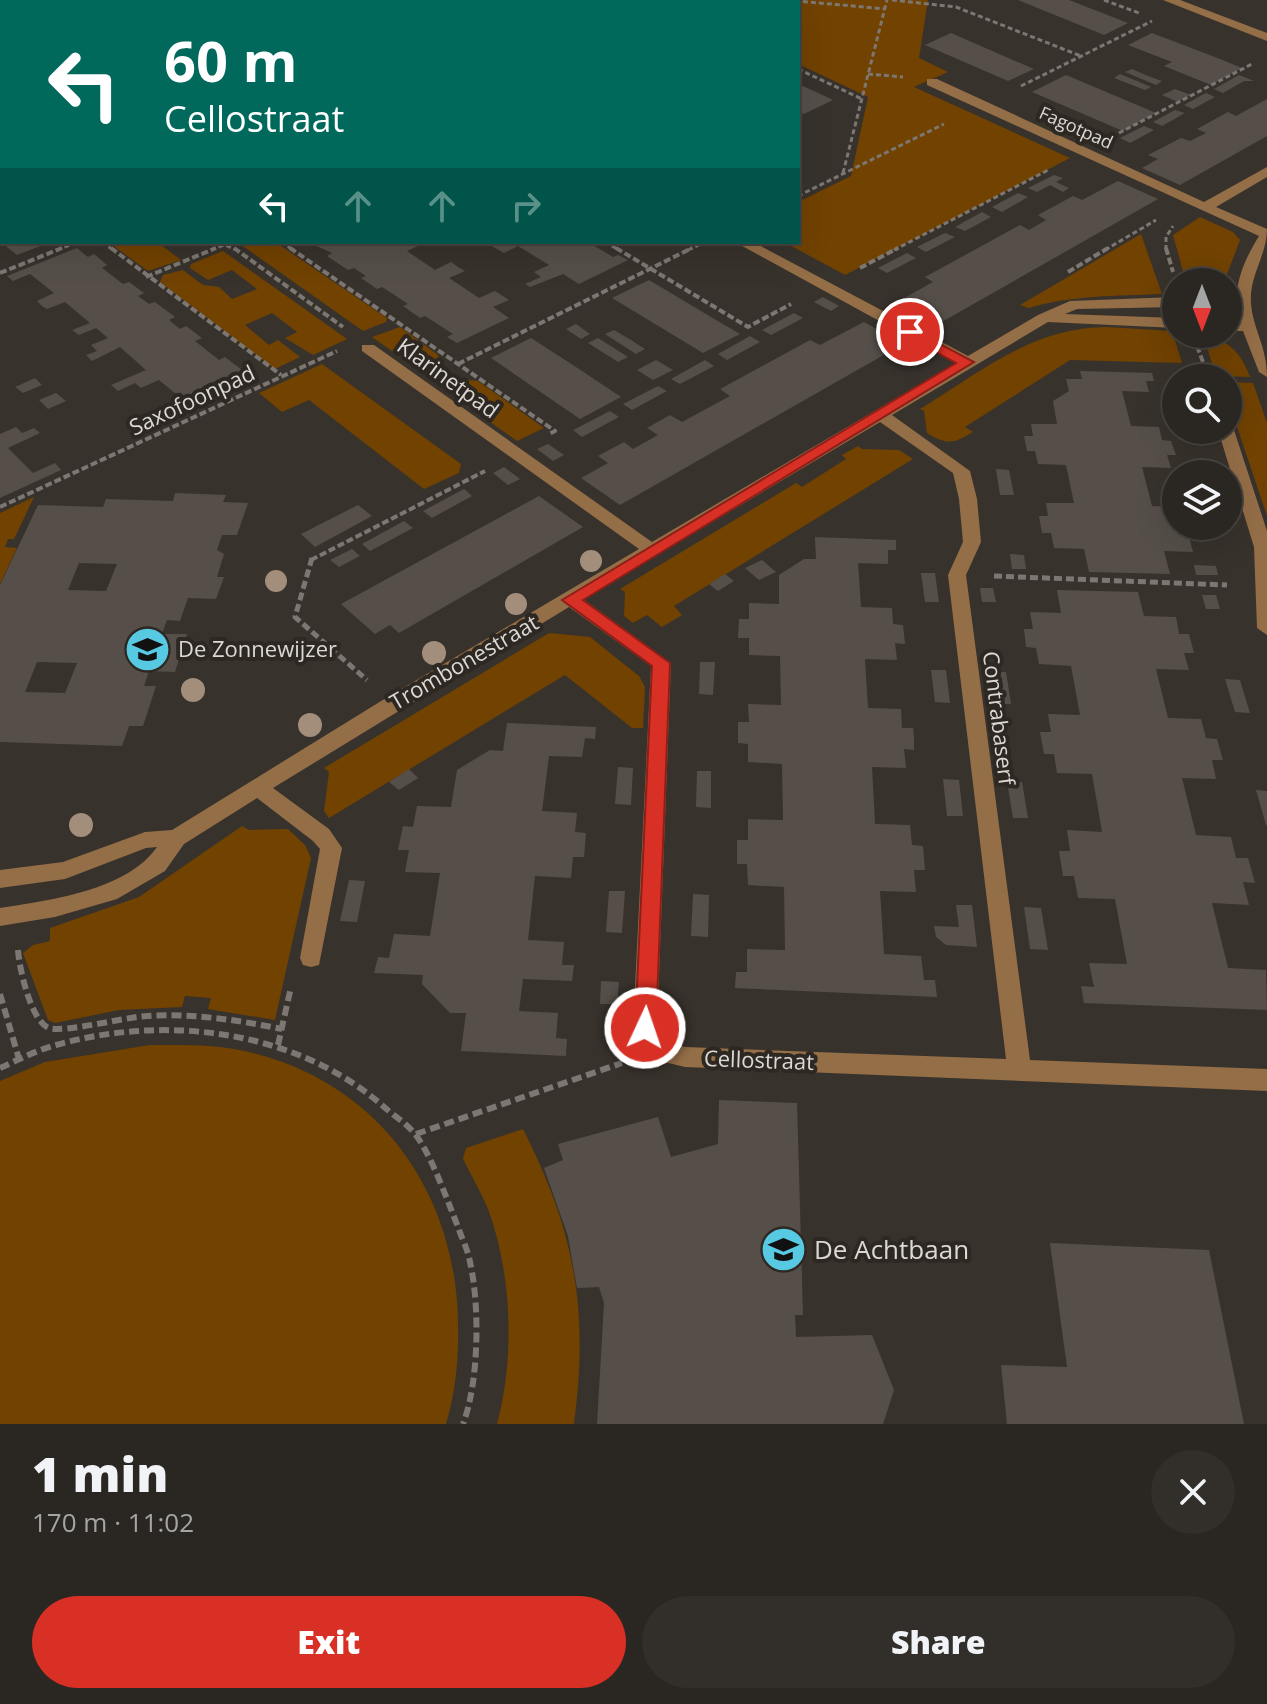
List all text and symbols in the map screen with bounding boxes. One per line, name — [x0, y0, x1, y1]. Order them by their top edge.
text: 60 m — [164, 22, 298, 98]
icon: left — [32, 32, 136, 136]
text: Cellostraat — [164, 94, 344, 143]
street label: Fagotpad — [1036, 100, 1117, 154]
icon: left — [252, 184, 296, 228]
icon: ahead — [336, 184, 380, 228]
icon: ahead — [420, 184, 464, 228]
icon: right — [504, 184, 548, 228]
north arrow — [1162, 268, 1242, 348]
map controls — [1162, 268, 1242, 540]
pin — [876, 298, 944, 366]
icon: arrive — [888, 310, 932, 354]
street label: Klarinetpad — [392, 330, 505, 424]
street label: Saxofoonpad — [124, 357, 259, 441]
button: search — [1162, 364, 1242, 444]
button: layers — [1162, 460, 1242, 540]
street label: Trombonestraat — [384, 606, 543, 716]
school or university icon: De Zonnewijzer — [123, 625, 171, 673]
place label: De Zonnewijzer — [178, 633, 337, 663]
street label: Contrabaserf — [977, 649, 1023, 788]
position arrow — [603, 986, 687, 1070]
street label: Cellostraat — [703, 1042, 815, 1076]
school or university icon: De Achtbaan — [759, 1226, 807, 1274]
place label: De Achtbaan — [814, 1231, 969, 1267]
text: 1 min — [32, 1441, 168, 1506]
button: close — [1151, 1450, 1235, 1534]
text: 170 m · 11:02 — [32, 1504, 194, 1540]
button: Exit — [32, 1596, 626, 1688]
button: Share — [642, 1596, 1235, 1688]

